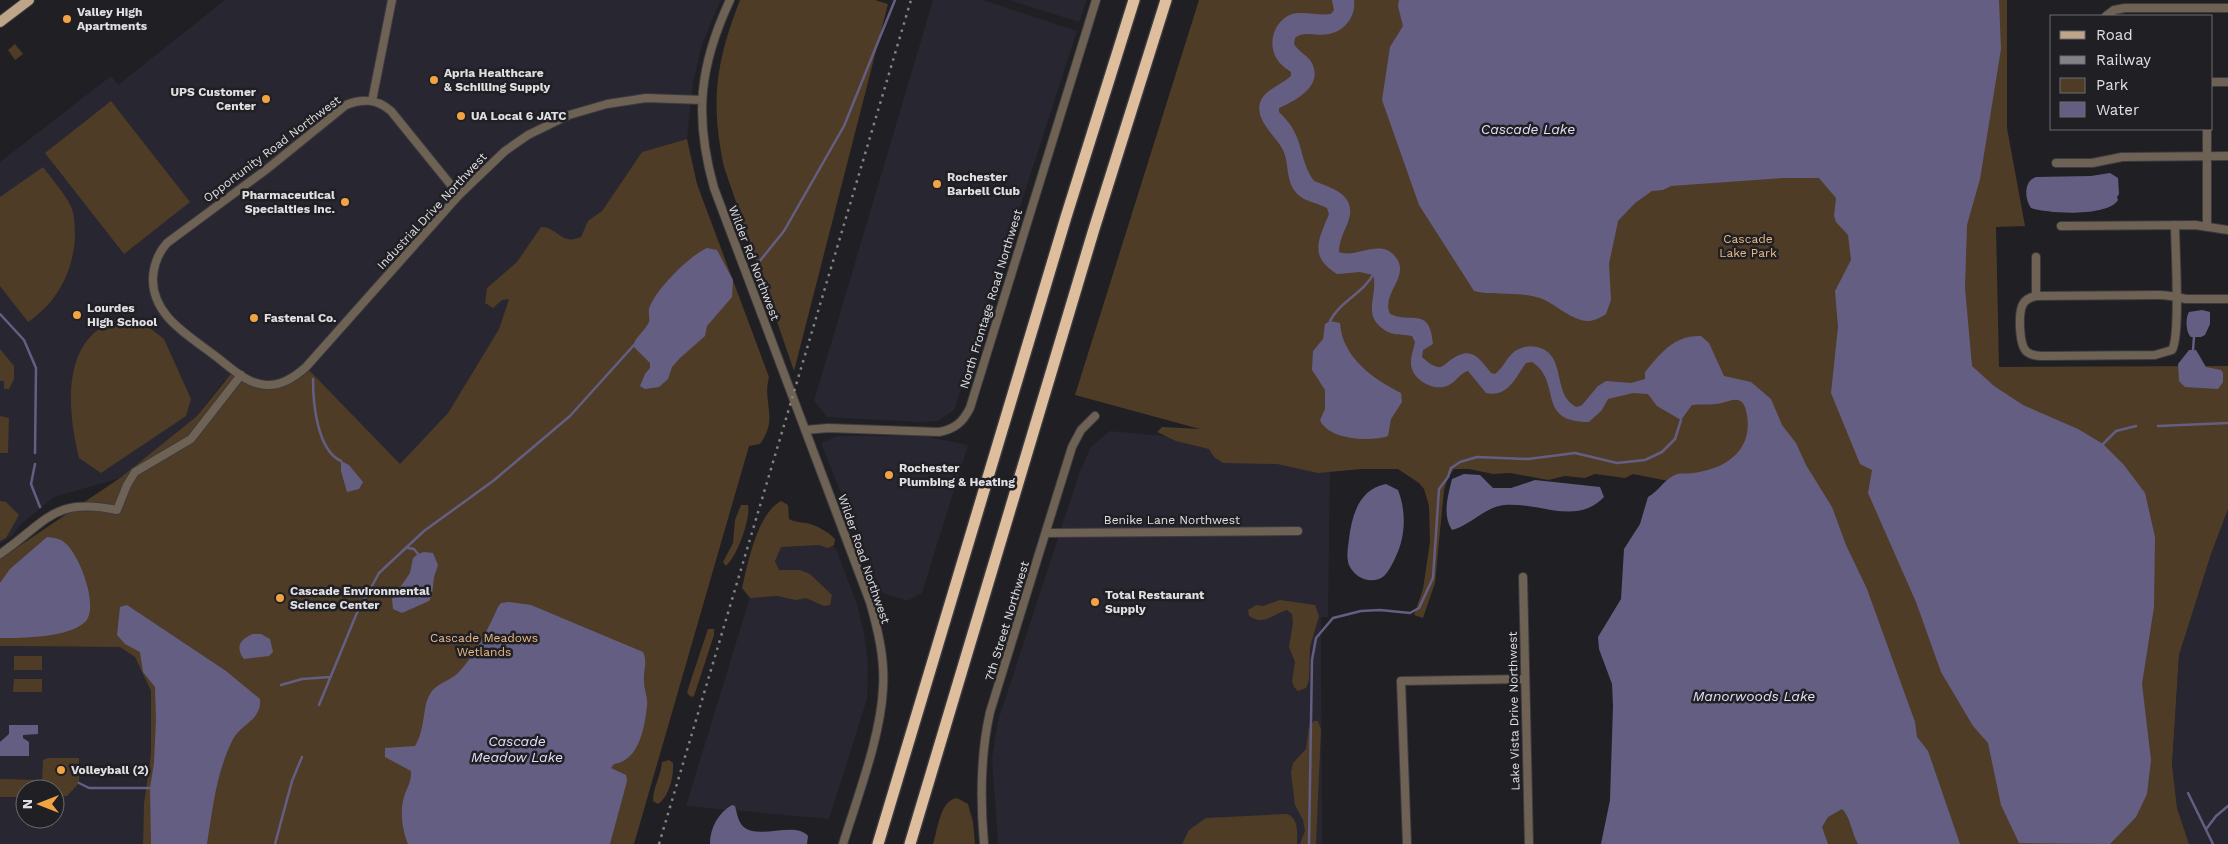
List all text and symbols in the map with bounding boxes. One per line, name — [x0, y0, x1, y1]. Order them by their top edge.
place label: Valley High Apartments — [77, 5, 148, 33]
marker: Valley High Apartments — [61, 13, 73, 25]
legend — [2050, 15, 2213, 130]
text: Road — [2096, 26, 2133, 44]
text: Railway — [2096, 51, 2151, 69]
place label: Apria Healthcare & Schilling Supply — [444, 66, 551, 94]
marker: Apria Healthcare & Schilling Supply — [428, 74, 440, 86]
text: Park — [2096, 76, 2129, 94]
place label: UPS Customer Center — [170, 85, 257, 113]
street label: Opportunity Road Northwest — [201, 93, 343, 205]
marker: UPS Customer Center — [260, 93, 272, 105]
text: Water — [2096, 101, 2139, 119]
place label: UA Local 6 JATC — [471, 109, 566, 123]
marker: UA Local 6 JATC — [455, 110, 467, 122]
water label: Cascade Lake — [1481, 121, 1575, 137]
street label: Industrial Drive Northwest — [374, 150, 490, 272]
place label: Rochester Barbell Club — [947, 170, 1020, 198]
marker: Rochester Barbell Club — [931, 178, 943, 190]
place label: Pharmaceutical Specialties Inc. — [242, 188, 335, 216]
marker: Pharmaceutical Specialties Inc. — [339, 196, 351, 208]
street label: Wilder Rd Northwest — [726, 204, 782, 322]
street label: North Frontage Road Northwest — [957, 208, 1025, 390]
park label: Cascade Lake Park — [1719, 232, 1777, 260]
place label: Lourdes High School — [87, 301, 157, 329]
marker: Lourdes High School — [71, 309, 83, 321]
place label: Fastenal Co. — [264, 311, 337, 325]
marker: Fastenal Co. — [248, 312, 260, 324]
place label: Rochester Plumbing & Heating — [899, 461, 1015, 489]
marker: Rochester Plumbing & Heating — [883, 469, 895, 481]
street label: Wilder Road Northwest — [835, 492, 893, 626]
street label: Benike Lane Northwest — [1104, 513, 1240, 527]
street label: 7th Street Northwest — [982, 559, 1032, 683]
place label: Cascade Environmental Science Center — [290, 584, 430, 612]
place label: Total Restaurant Supply — [1105, 588, 1205, 616]
marker: Cascade Environmental Science Center — [274, 592, 286, 604]
marker: Total Restaurant Supply — [1089, 596, 1101, 608]
park label: Cascade Meadows Wetlands — [430, 631, 538, 659]
street label: Lake Vista Drive Northwest — [1506, 631, 1522, 791]
water label: Manorwoods Lake — [1693, 688, 1815, 704]
water label: Cascade Meadow Lake — [471, 733, 563, 765]
place label: Volleyball (2) — [71, 763, 149, 777]
marker: Volleyball (2) — [55, 764, 67, 776]
north arrow — [15, 779, 65, 829]
text: N — [19, 799, 35, 809]

